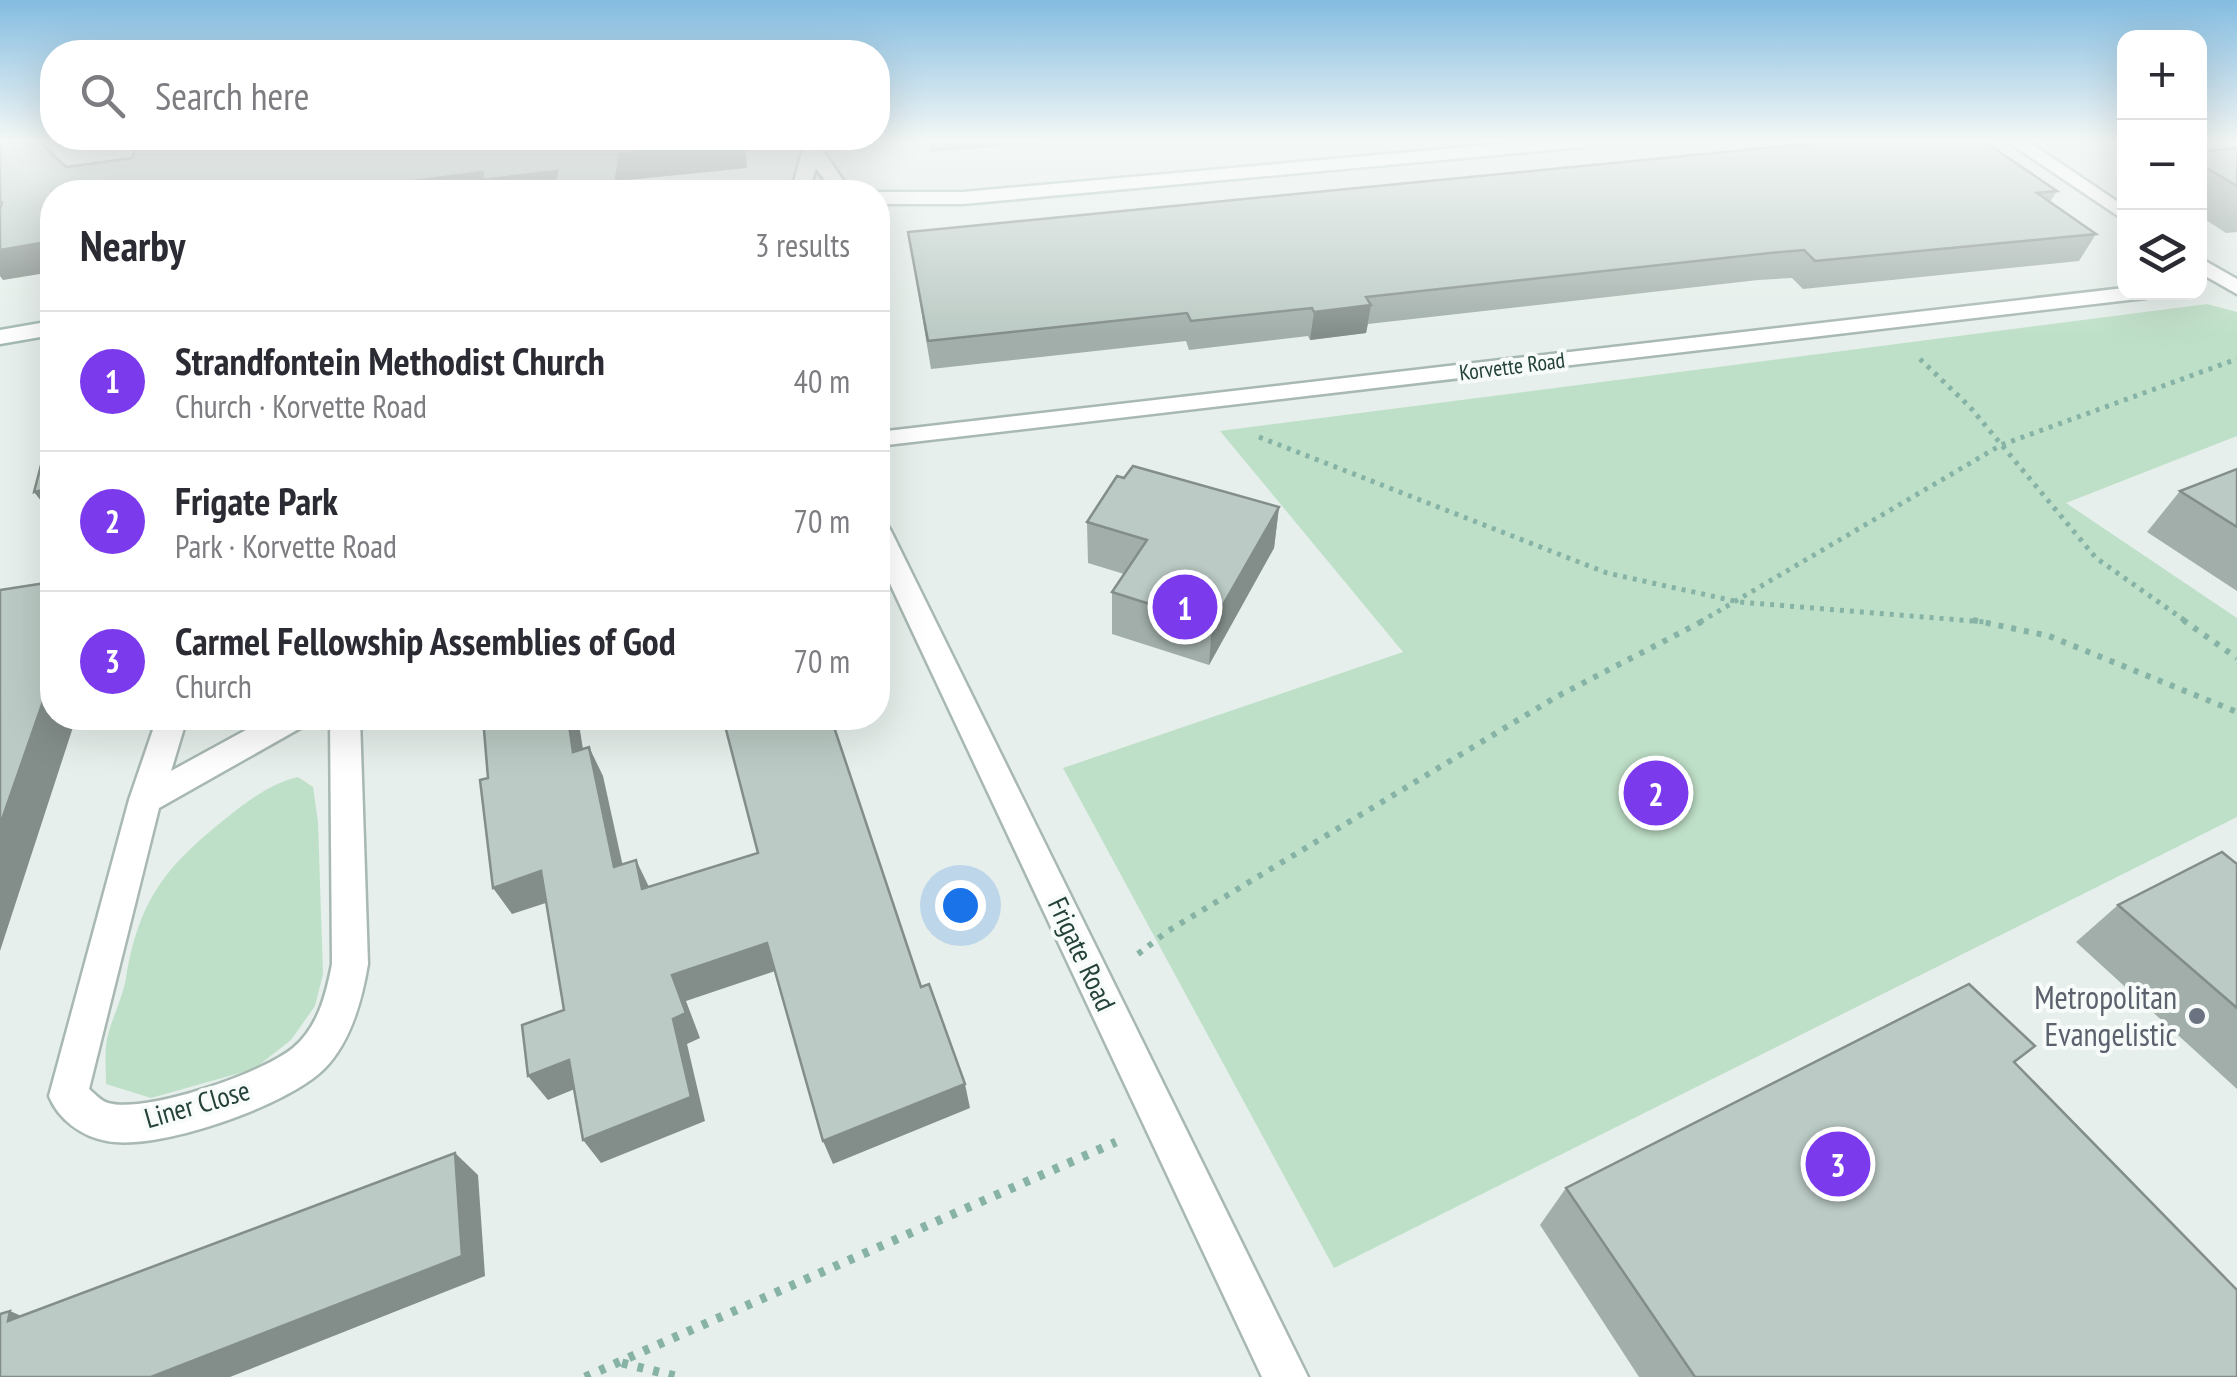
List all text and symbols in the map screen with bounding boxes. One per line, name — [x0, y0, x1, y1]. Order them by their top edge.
map controls — [2117, 30, 2207, 300]
button: + — [2117, 30, 2207, 120]
search box — [40, 40, 890, 150]
icon: search — [75, 68, 130, 123]
text: Search here — [155, 71, 309, 120]
button: − — [2117, 120, 2207, 210]
button: layers — [2117, 210, 2207, 300]
text: Nearby — [80, 218, 185, 273]
text: 3 results — [755, 224, 850, 266]
text: Strandfontein Methodist Church — [175, 336, 605, 385]
street label: Korvette Road — [1458, 346, 1566, 386]
text: 1 — [105, 360, 120, 402]
text: 40 m — [794, 360, 850, 402]
text: Church · Korvette Road — [175, 385, 427, 427]
text: Frigate Park — [175, 476, 338, 525]
text: 2 — [105, 500, 120, 542]
text: 70 m — [794, 500, 850, 542]
text: Park · Korvette Road — [175, 525, 397, 567]
pin: 1 — [1152, 570, 1218, 644]
text: Carmel Fellowship Assemblies of God — [175, 616, 676, 665]
text: 3 — [105, 640, 120, 682]
text: 70 m — [794, 640, 850, 682]
text: Church — [175, 665, 252, 707]
pin: 2 — [1624, 756, 1688, 830]
your location — [935, 880, 986, 931]
street label: Frigate Road — [1040, 891, 1125, 1017]
place label: Metropolitan Evangelistic — [2034, 976, 2177, 1055]
marker: Metropolitan Evangelistic — [2186, 1005, 2208, 1027]
street label: Liner Close — [140, 1071, 254, 1136]
pin: 3 — [1806, 1126, 1870, 1202]

